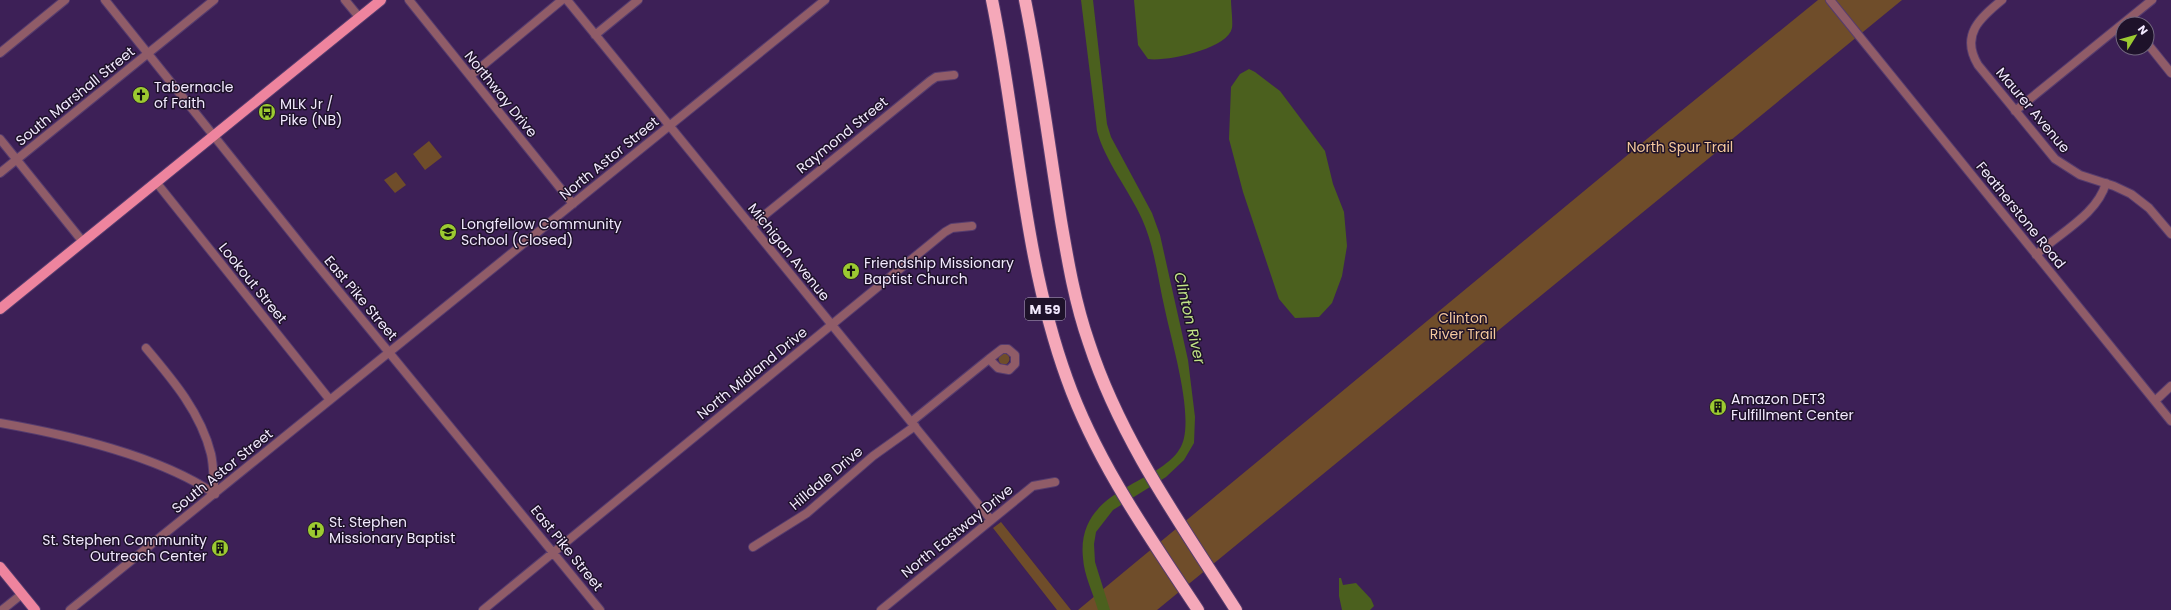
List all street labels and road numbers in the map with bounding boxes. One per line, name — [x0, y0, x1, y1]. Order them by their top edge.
street label: South Marshall Street — [11, 42, 139, 150]
street label: Northway Drive — [460, 47, 542, 142]
street label: Maurer Avenue — [1991, 63, 2075, 157]
street label: Raymond Street — [792, 92, 892, 178]
street label: North Astor Street — [555, 112, 663, 204]
street label: Featherstone Road — [1972, 157, 2070, 273]
street label: Michigan Avenue — [743, 199, 835, 305]
street label: Lookout Street — [214, 238, 292, 328]
street label: East Pike Street — [320, 251, 402, 345]
road number: M 59 — [1025, 298, 1065, 320]
street label: North Midland Drive — [692, 322, 812, 424]
street label: South Astor Street — [167, 424, 277, 518]
street label: Hilldale Drive — [785, 441, 867, 515]
street label: North Eastway Drive — [897, 479, 1017, 582]
street label: East Pike Street — [526, 501, 608, 595]

